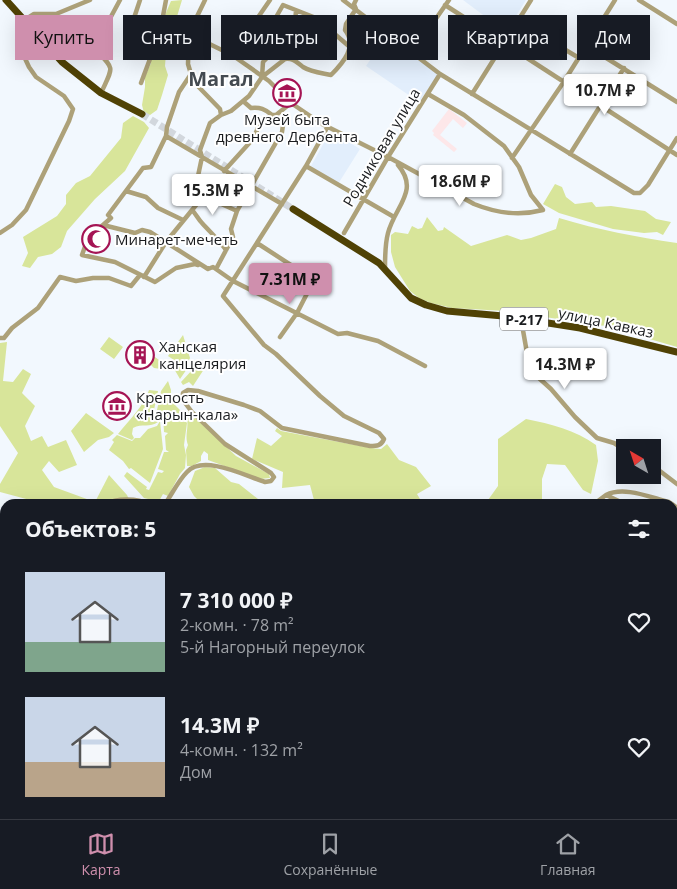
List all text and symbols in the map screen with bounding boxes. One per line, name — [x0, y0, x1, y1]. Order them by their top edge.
chip: Купить — [15, 15, 113, 60]
chip: Снять — [123, 15, 211, 60]
chip: Фильтры — [221, 15, 337, 60]
chip: Новое — [347, 15, 438, 60]
chip: Квартира — [448, 15, 567, 60]
chip: Дом — [577, 15, 650, 60]
district label: Магал — [188, 65, 254, 92]
pin: 10.7M ₽ — [559, 74, 651, 116]
museum icon: Музей быта древнего Дербента — [272, 78, 302, 108]
text: 10.7M ₽ — [575, 79, 635, 101]
street label: Родниковая улица — [338, 84, 424, 210]
place label: Музей быта древнего Дербента — [216, 109, 358, 146]
pin: 18.6M ₽ — [414, 164, 506, 207]
text: 18.6M ₽ — [430, 170, 490, 192]
pin: 15.3M ₽ — [167, 174, 259, 216]
text: 15.3M ₽ — [183, 179, 243, 201]
mosque icon: Минарет-мечеть — [81, 224, 111, 254]
place label: Минарет-мечеть — [115, 229, 238, 249]
pin: 7.31M ₽ — [244, 262, 336, 305]
text: 7.31M ₽ — [260, 268, 320, 290]
street label: улица Кавказ — [557, 302, 655, 342]
road number: Р-217 — [500, 308, 548, 330]
place label: Ханская канцелярия — [159, 336, 246, 373]
building icon: Ханская канцелярия — [125, 340, 155, 370]
pin: 14.3M ₽ — [519, 348, 611, 390]
text: 14.3M ₽ — [535, 353, 595, 375]
place label: Крепость «Нарын-кала» — [136, 387, 238, 424]
museum icon: Крепость «Нарын-кала» — [102, 391, 132, 421]
north arrow — [616, 439, 661, 484]
map controls — [616, 439, 661, 484]
text: Объектов: 5 — [25, 515, 156, 543]
icon: filters — [625, 515, 653, 543]
text: 7 310 000 ₽ — [180, 586, 293, 614]
icon: home — [65, 592, 125, 652]
icon: heart — [625, 608, 653, 636]
text: 2-комн. · 78 m² — [180, 614, 294, 636]
text: 5-й Нагорный переулок — [180, 636, 365, 658]
text: 14.3M ₽ — [180, 711, 260, 739]
icon: home — [65, 717, 125, 777]
icon: heart — [625, 733, 653, 761]
text: 4-комн. · 132 m² — [180, 739, 303, 761]
text: Дом — [180, 761, 212, 783]
tab: Карта — [81, 830, 121, 879]
tab: Сохранённые — [283, 830, 377, 879]
tab: Главная — [540, 830, 596, 879]

